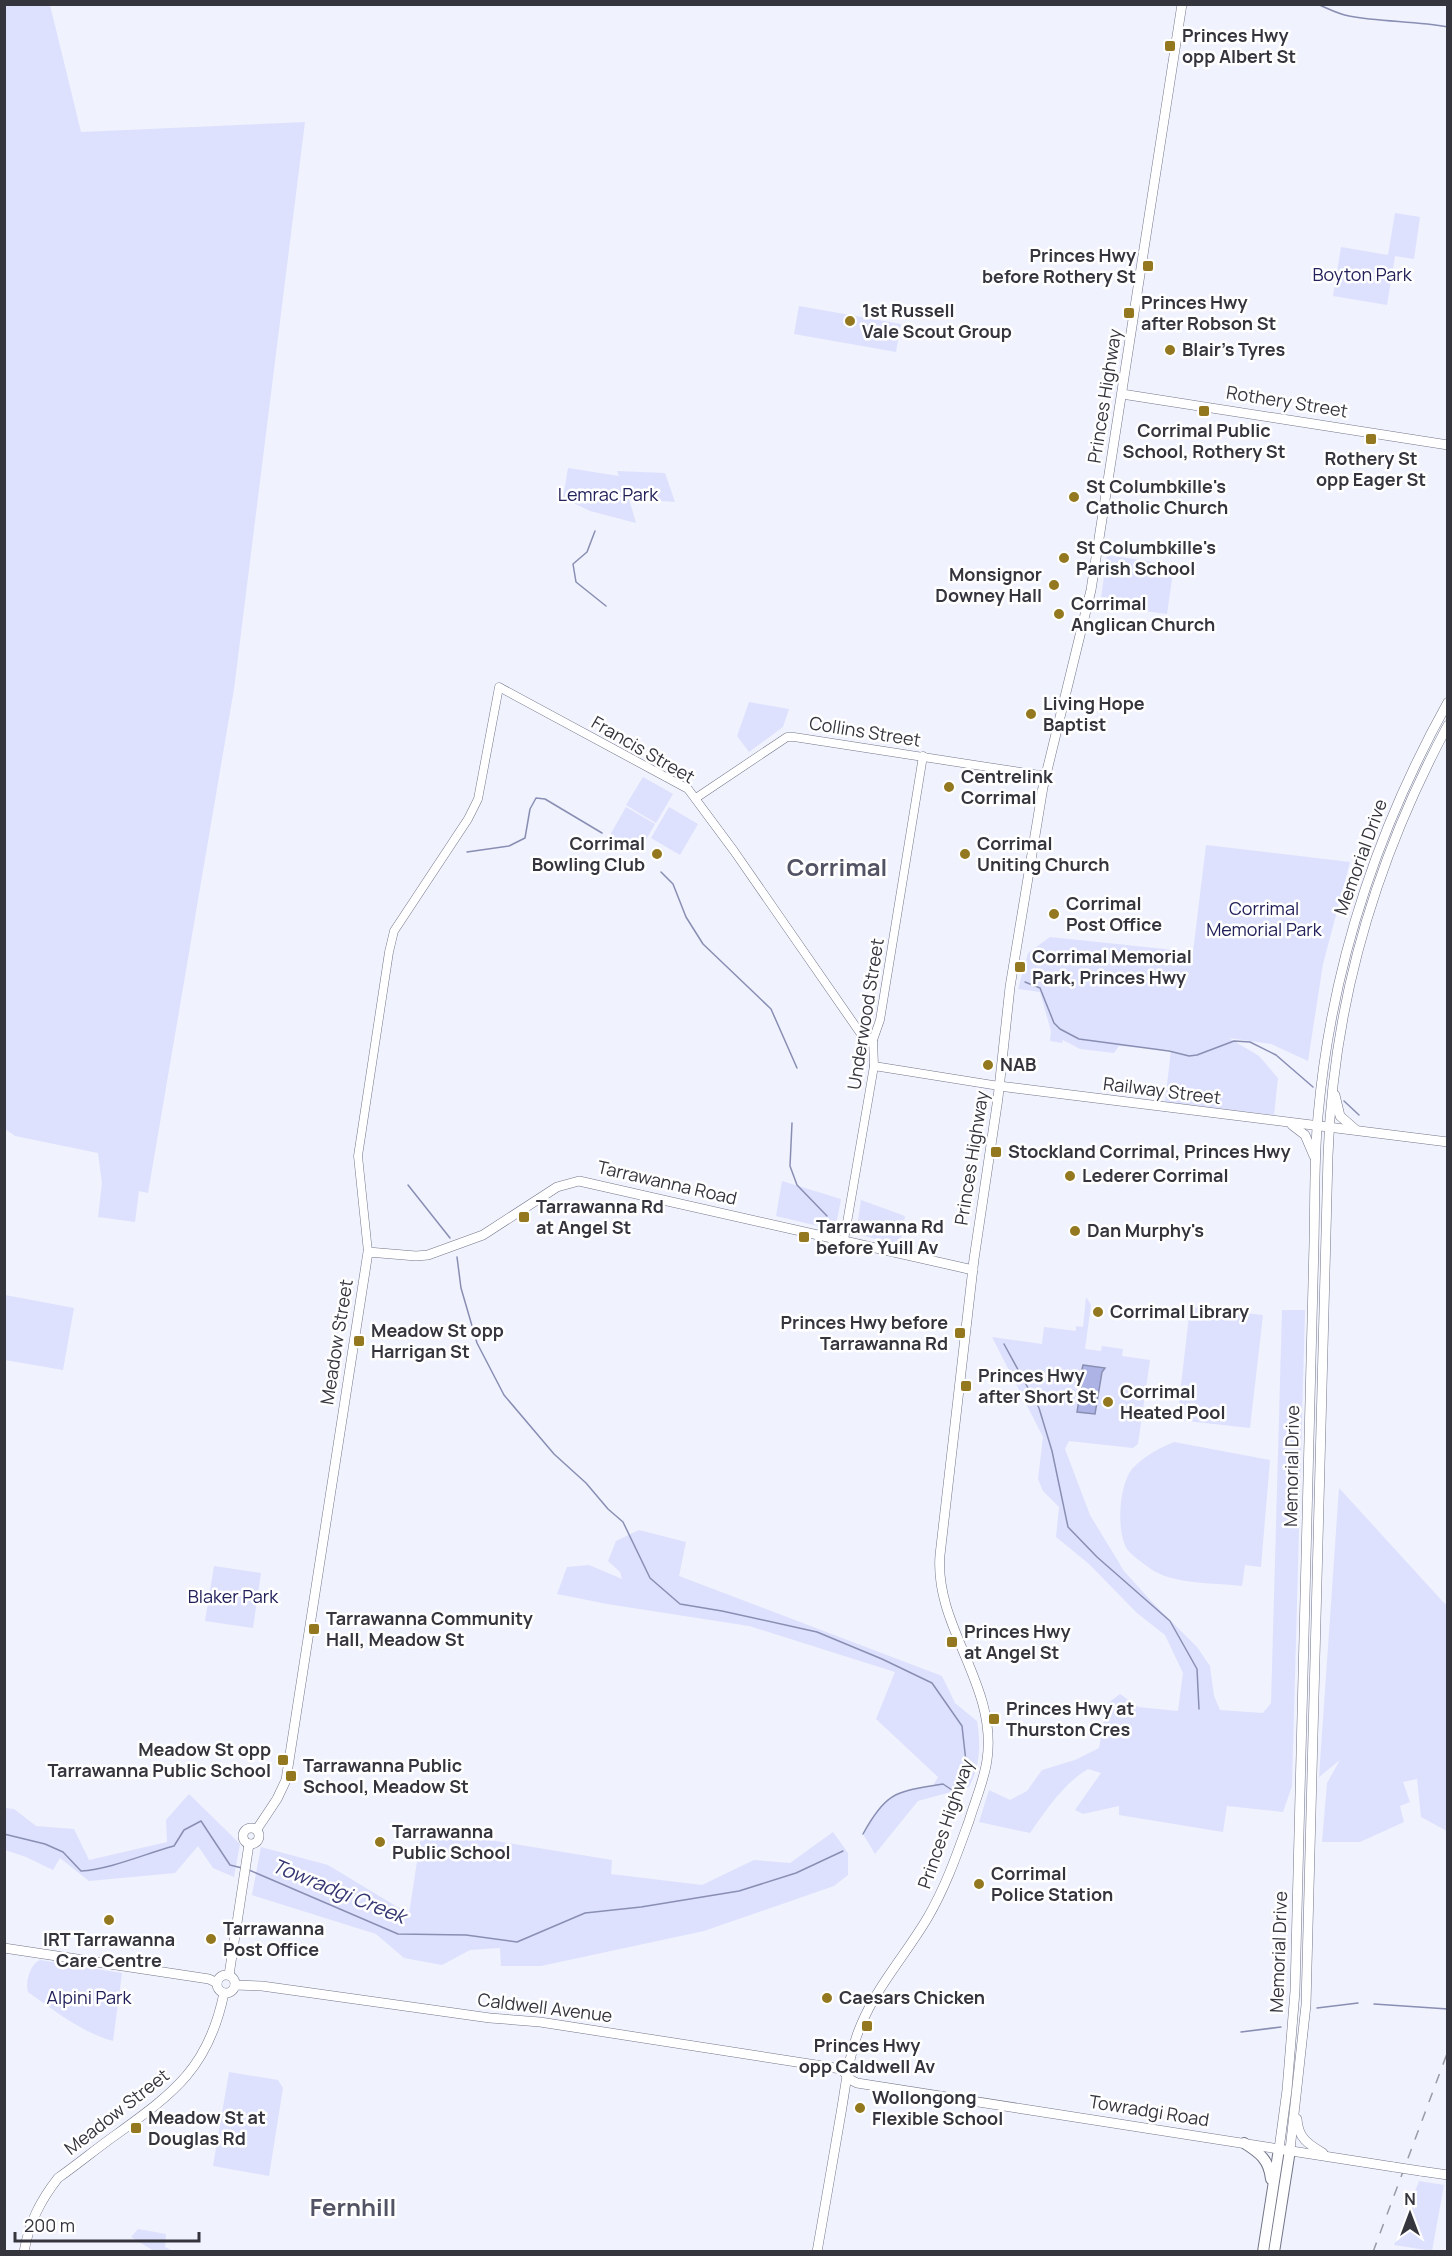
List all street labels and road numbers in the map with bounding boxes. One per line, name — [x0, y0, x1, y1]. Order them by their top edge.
street label: Princes Highway — [1082, 327, 1127, 465]
street label: Rothery Street — [1225, 380, 1350, 422]
street label: Francis Street — [587, 710, 700, 788]
street label: Collins Street — [808, 710, 923, 752]
street label: Memorial Drive — [1328, 795, 1392, 918]
street label: Underwood Street — [841, 936, 889, 1091]
street label: Railway Street — [1102, 1071, 1222, 1109]
street label: Princes Highway — [949, 1089, 994, 1227]
street label: Tarrawanna Road — [595, 1154, 739, 1210]
street label: Meadow Street — [314, 1277, 358, 1406]
street label: Memorial Drive — [1278, 1405, 1304, 1527]
street label: Princes Highway — [912, 1755, 979, 1892]
street label: Memorial Drive — [1264, 1891, 1292, 2013]
street label: Caldwell Avenue — [476, 1987, 614, 2027]
street label: Meadow Street — [59, 2063, 174, 2160]
street label: Towradgi Road — [1087, 2089, 1211, 2131]

